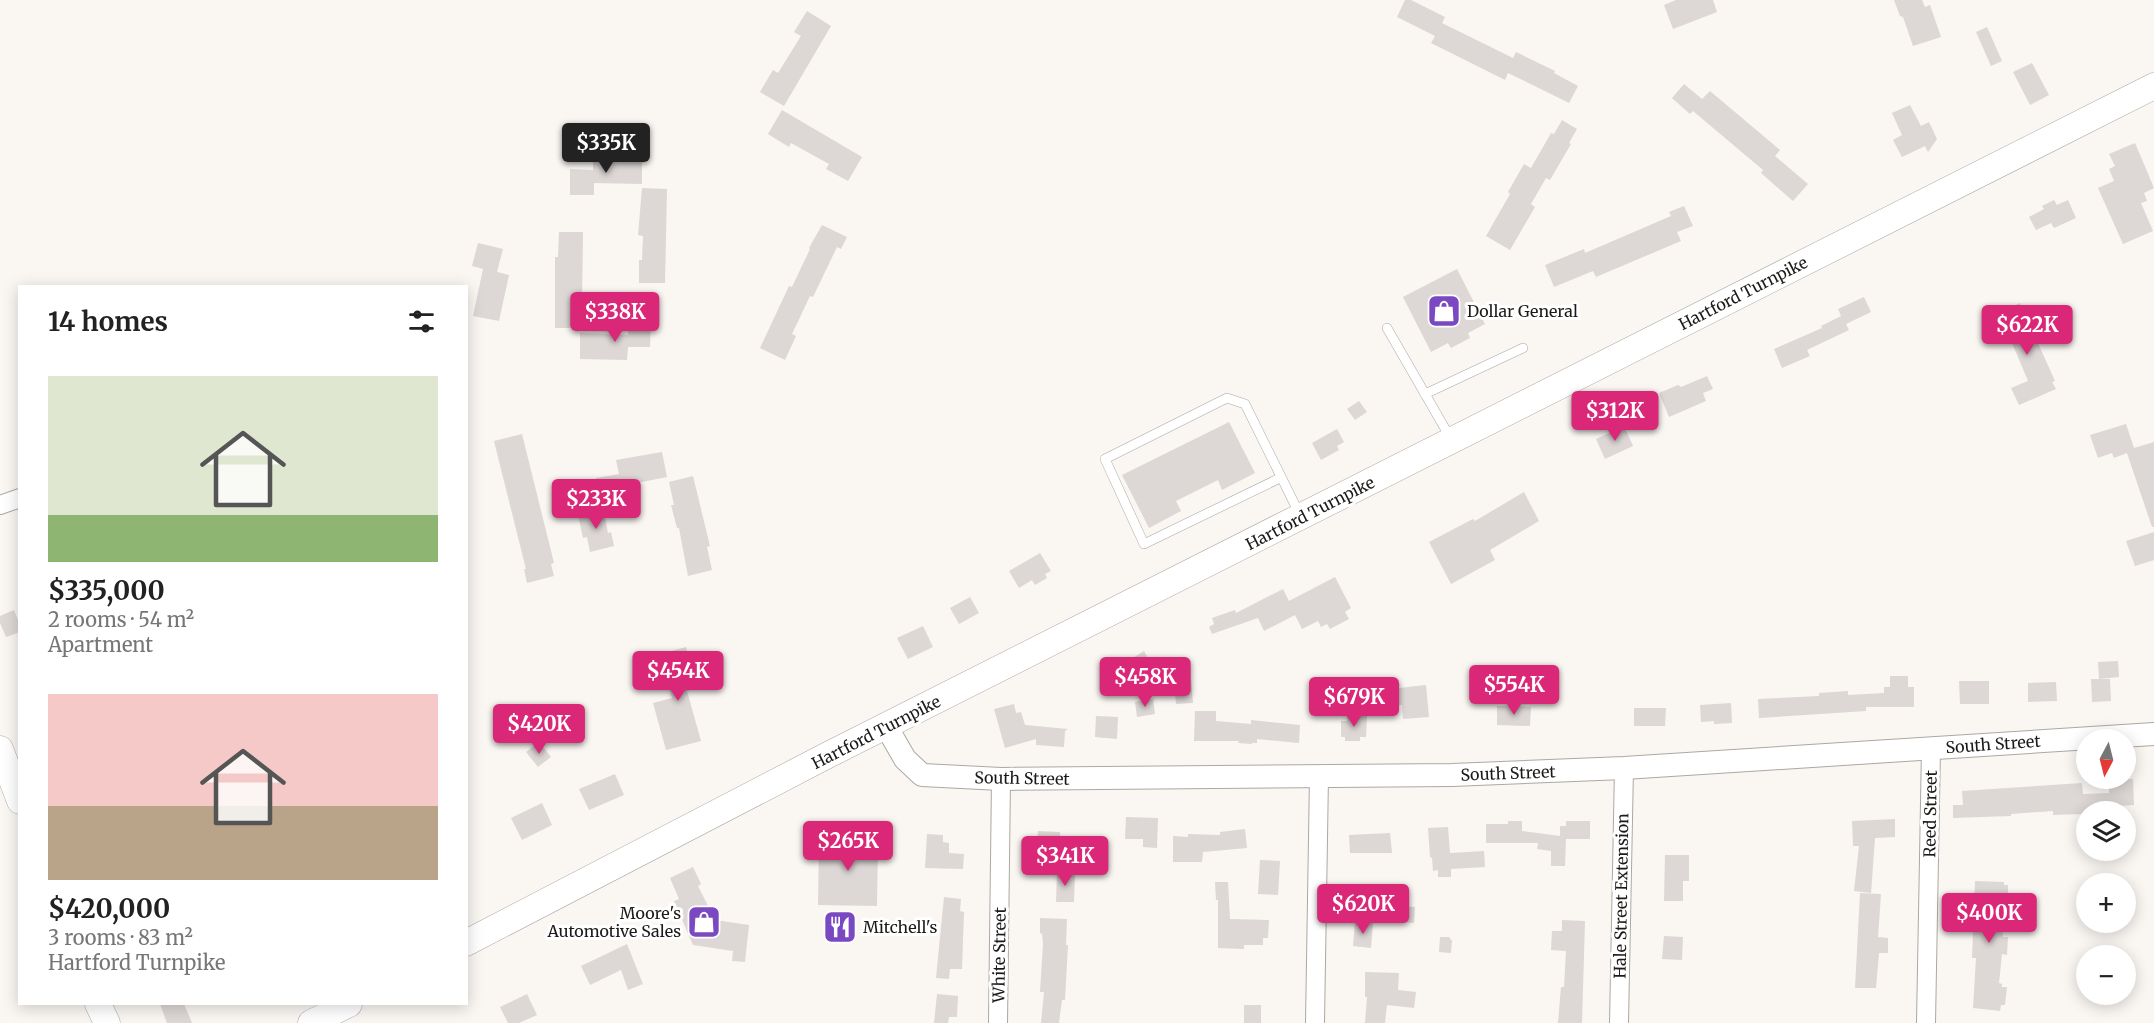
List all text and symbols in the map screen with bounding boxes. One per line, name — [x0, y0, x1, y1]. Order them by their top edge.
pin: $335K — [564, 123, 648, 174]
text: $335K — [576, 130, 636, 155]
street label: Hartford Turnpike — [1675, 252, 1811, 334]
pin: $338K — [573, 292, 657, 343]
shop icon: Dollar General — [1426, 293, 1462, 329]
text: $338K — [584, 299, 646, 324]
place label: Dollar General — [1467, 301, 1578, 321]
text: 14 homes — [48, 305, 168, 338]
icon: filters — [405, 305, 438, 338]
pin: $622K — [1985, 305, 2069, 356]
text: $622K — [1996, 312, 2058, 337]
pin: $312K — [1573, 391, 1657, 442]
text: $312K — [1585, 398, 1645, 423]
icon: home — [189, 415, 297, 523]
street label: Hartford Turnpike — [1242, 472, 1378, 554]
pin: $233K — [554, 479, 638, 530]
text: $233K — [566, 486, 626, 511]
text: $335,000 — [48, 574, 165, 607]
text: 2 rooms · 54 m² — [48, 607, 194, 632]
text: Apartment — [48, 632, 153, 657]
pin: $454K — [636, 651, 720, 702]
pin: $458K — [1103, 657, 1187, 708]
text: $454K — [646, 658, 710, 683]
text: $458K — [1114, 664, 1176, 689]
pin: $554K — [1472, 665, 1556, 716]
text: $554K — [1483, 672, 1545, 697]
pin: $679K — [1312, 677, 1396, 728]
text: $679K — [1323, 684, 1385, 709]
street label: Hartford Turnpike — [808, 691, 944, 773]
pin: $420K — [497, 704, 581, 755]
text: $420K — [507, 711, 571, 736]
north arrow — [2076, 729, 2136, 789]
map controls — [2076, 729, 2136, 1005]
street label: South Street — [1945, 731, 2042, 757]
icon: home — [189, 733, 297, 841]
street label: South Street — [1460, 761, 1557, 785]
street label: South Street — [974, 767, 1070, 789]
street label: Reed Street — [1919, 769, 1941, 858]
button: layers — [2076, 801, 2136, 861]
street label: Hale Street Extension — [1610, 813, 1632, 979]
pin: $265K — [806, 821, 890, 872]
text: $265K — [817, 828, 879, 853]
pin: $341K — [1023, 836, 1107, 887]
text: $341K — [1035, 843, 1095, 868]
button: + — [2076, 873, 2136, 933]
pin: $620K — [1321, 884, 1405, 935]
text: $620K — [1331, 891, 1395, 916]
text: $420,000 — [48, 892, 170, 925]
pin: $400K — [1947, 893, 2031, 944]
text: $400K — [1956, 900, 2022, 925]
place label: Moore's Automotive Sales — [547, 903, 681, 941]
shop icon: Moore's Automotive Sales — [686, 904, 722, 940]
street label: White Street — [988, 906, 1010, 1004]
restaurant icon: Mitchell's — [822, 909, 858, 945]
place label: Mitchell's — [863, 917, 938, 937]
text: 3 rooms · 83 m² — [48, 925, 193, 950]
button: − — [2076, 945, 2136, 1005]
text: Hartford Turnpike — [48, 950, 225, 975]

